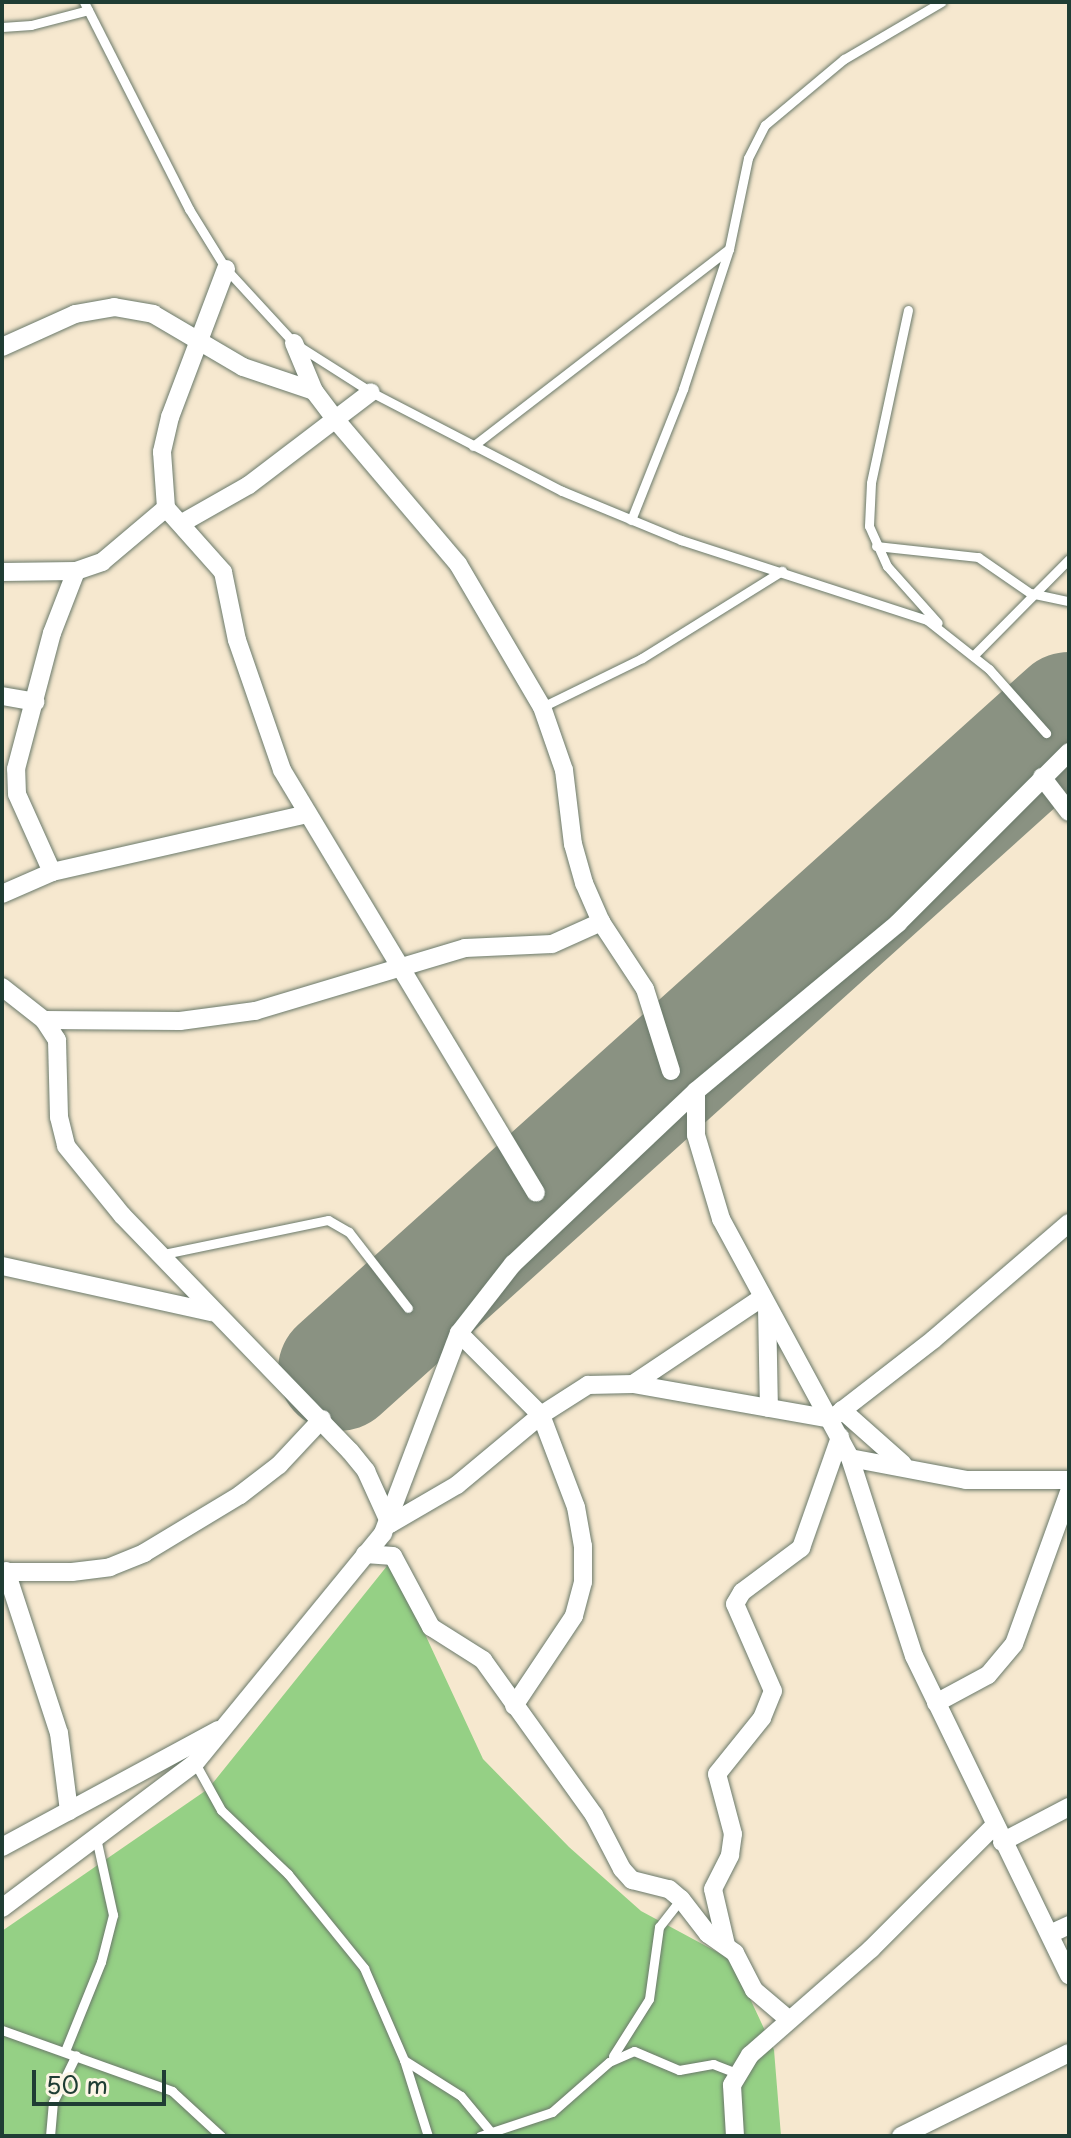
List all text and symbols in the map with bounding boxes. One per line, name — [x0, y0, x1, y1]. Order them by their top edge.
scale bar — [36, 2054, 170, 2104]
text: 50 m — [46, 2066, 108, 2102]

